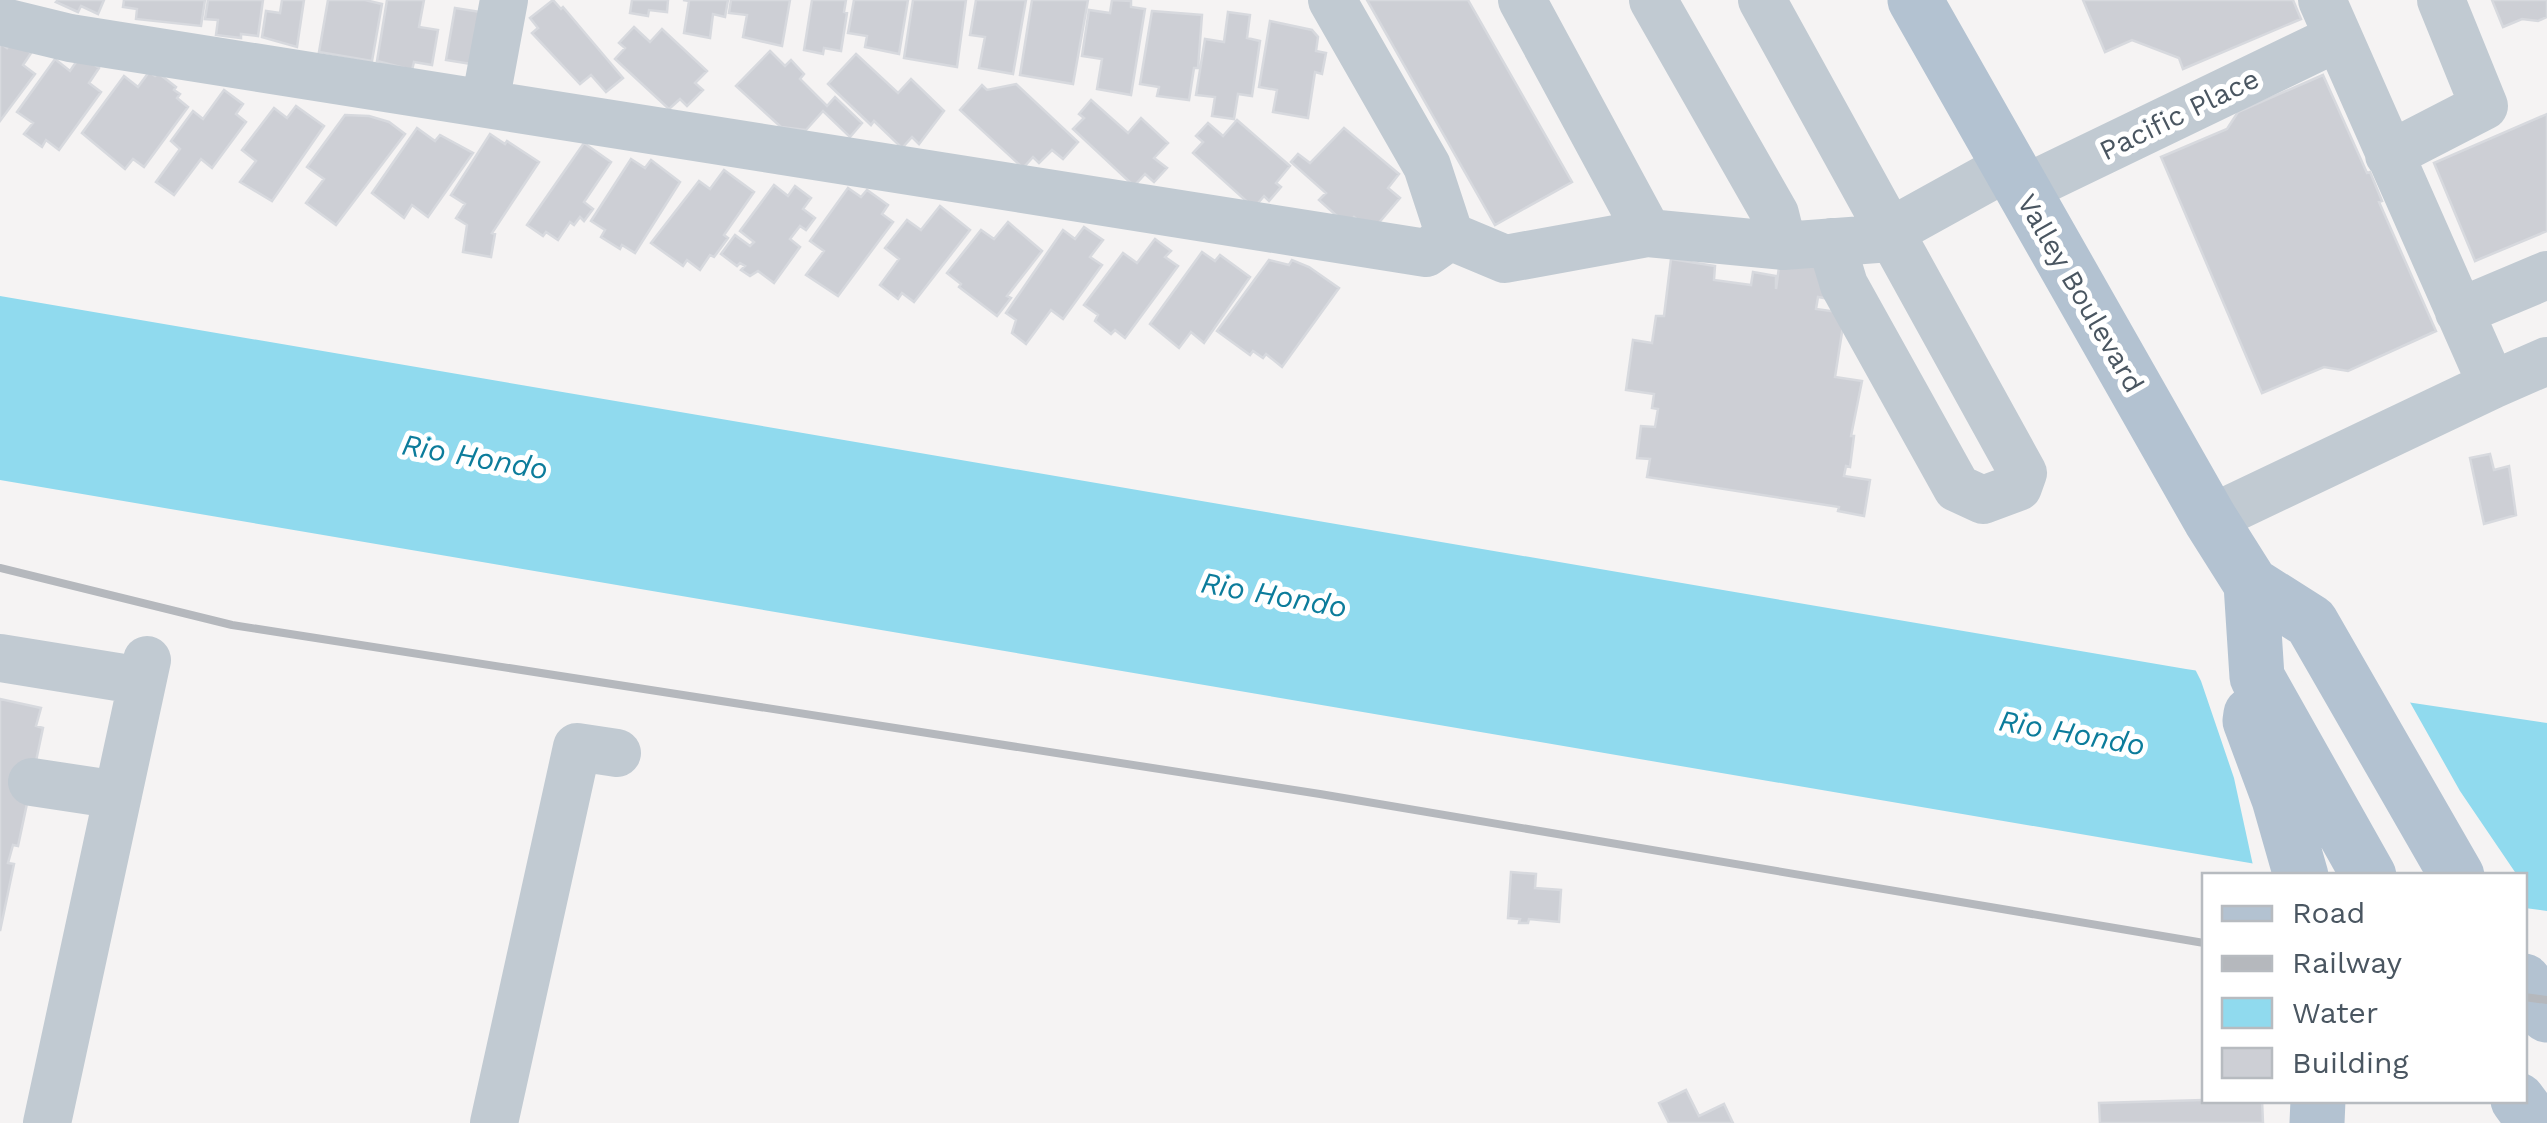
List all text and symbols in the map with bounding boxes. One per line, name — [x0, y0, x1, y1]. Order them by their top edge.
street label: Pacific Place — [2094, 62, 2264, 167]
street label: Valley Boulevard — [2010, 188, 2151, 398]
water label: Rio Hondo — [399, 426, 551, 487]
water label: Rio Hondo — [1198, 564, 1350, 625]
water label: Rio Hondo — [1996, 702, 2148, 763]
legend — [2202, 873, 2527, 1103]
text: Road — [2292, 895, 2365, 930]
text: Railway — [2292, 945, 2402, 980]
text: Water — [2292, 995, 2378, 1030]
text: Building — [2292, 1045, 2409, 1080]

